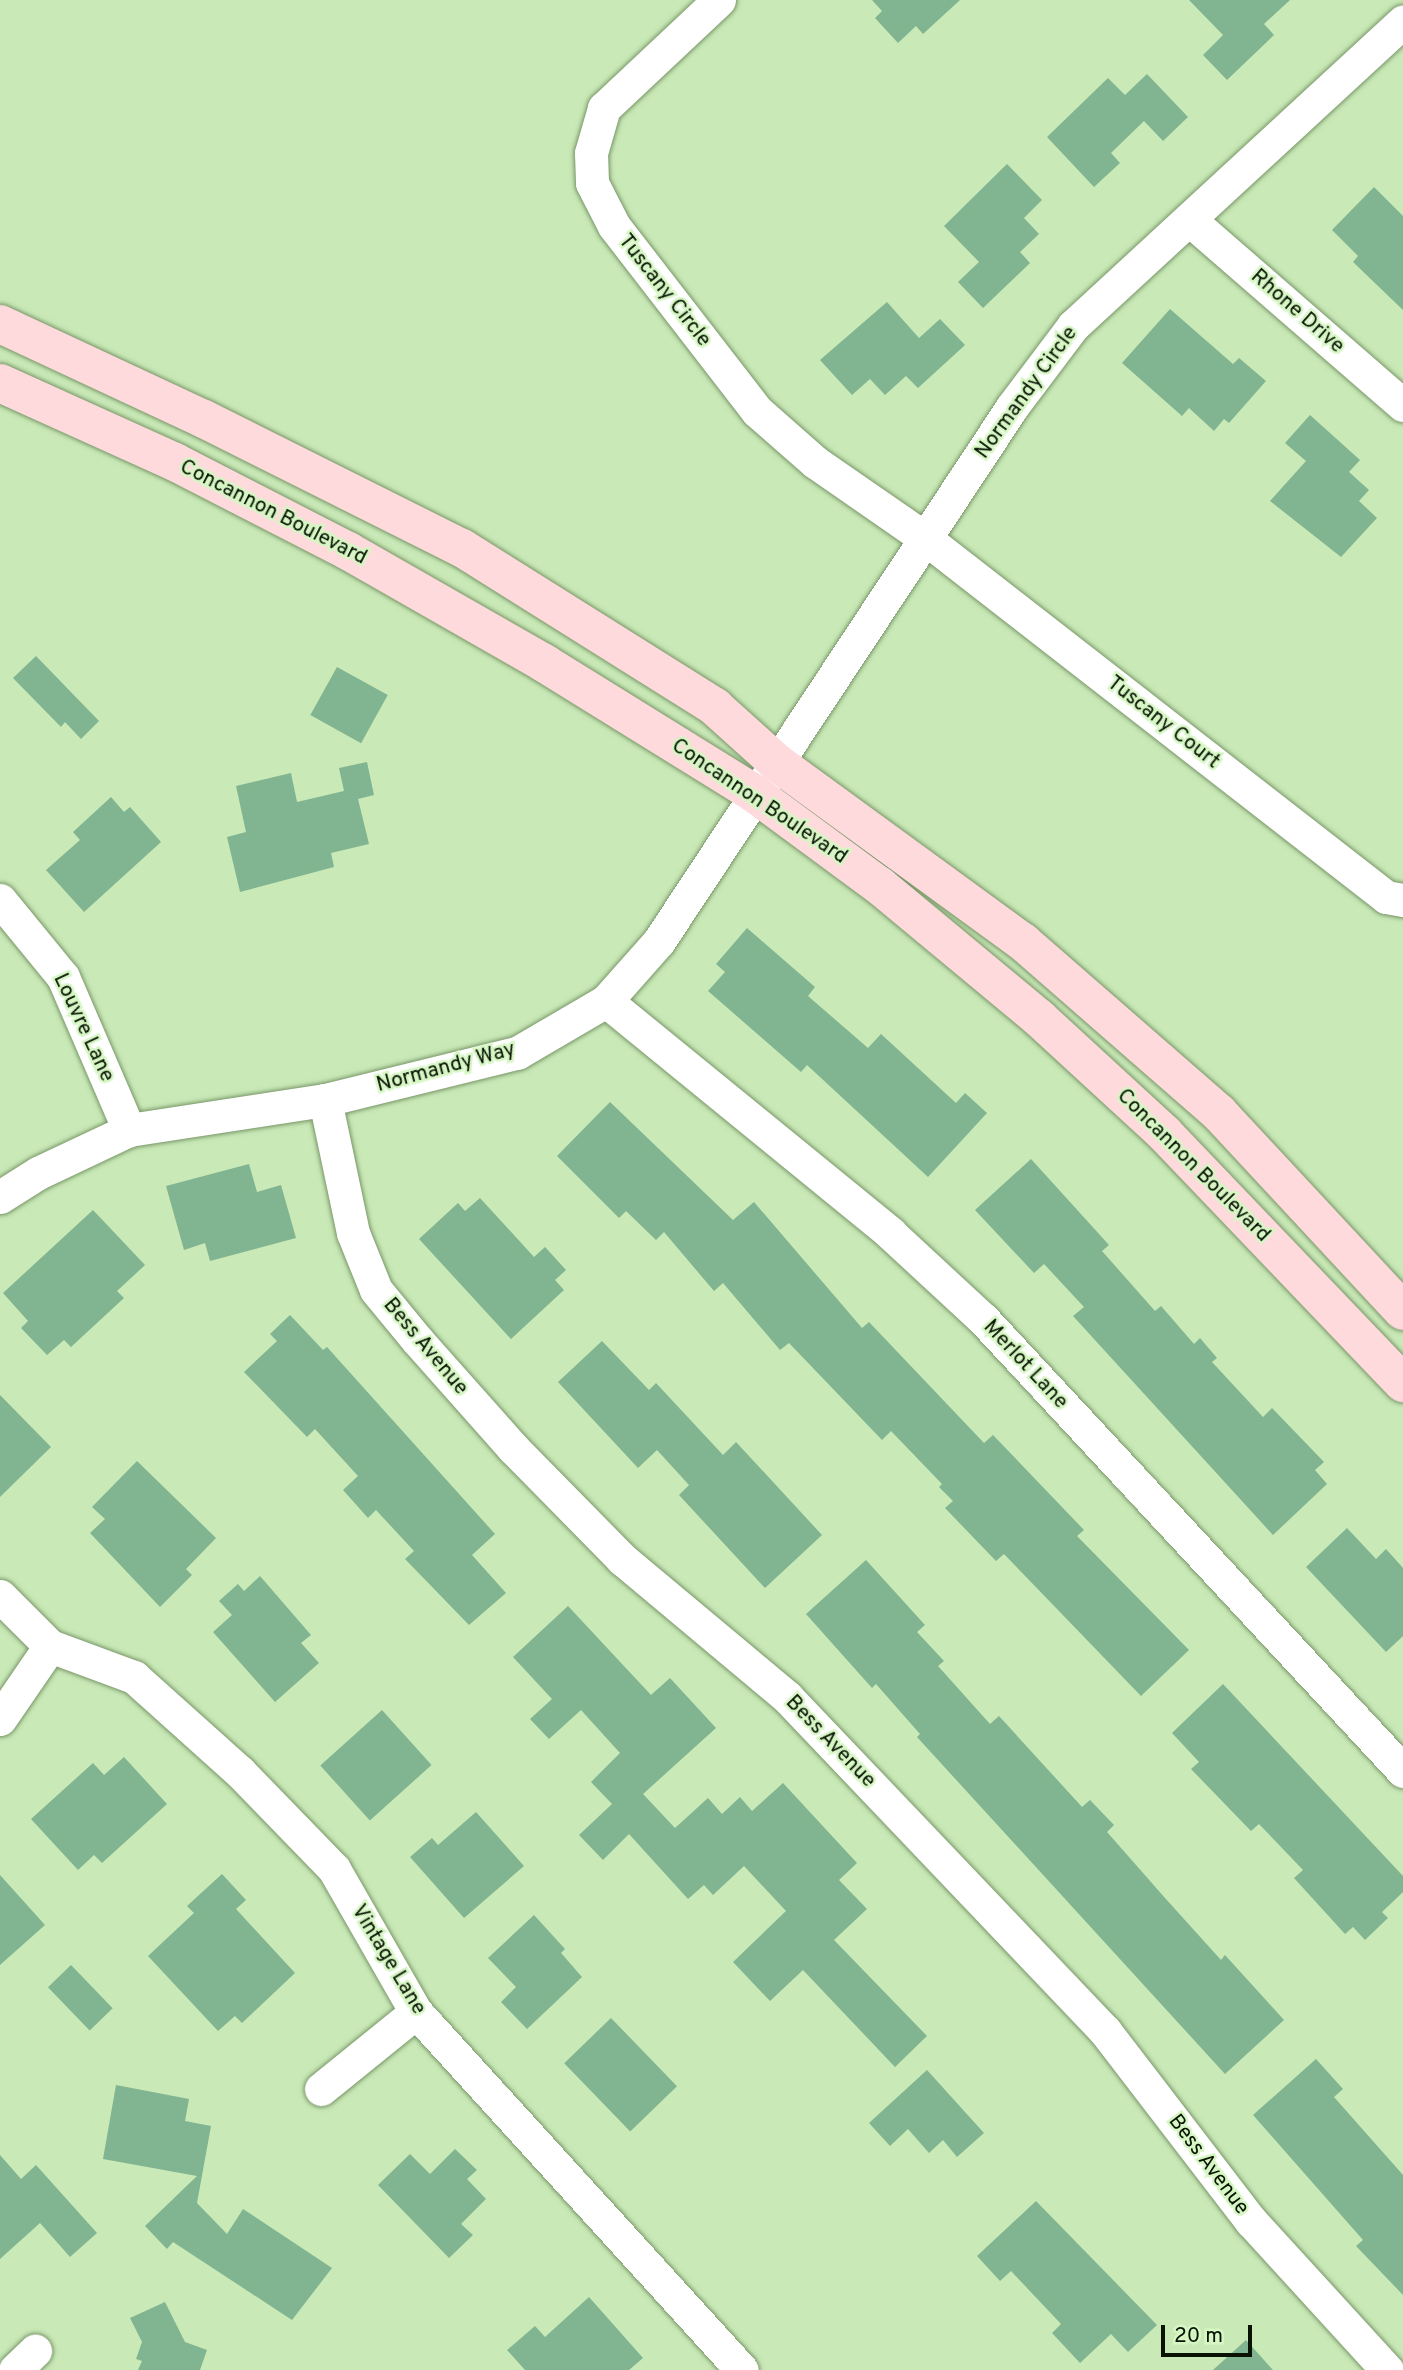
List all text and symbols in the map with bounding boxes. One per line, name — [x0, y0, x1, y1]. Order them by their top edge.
street label: Tuscany Circle — [612, 230, 716, 352]
street label: Rhone Drive — [1245, 264, 1349, 360]
street label: Normandy Circle — [970, 322, 1084, 464]
street label: Concannon Boulevard — [175, 455, 371, 571]
street label: Tuscany Court — [1102, 671, 1224, 775]
street label: Concannon Boulevard — [666, 734, 852, 870]
street label: Louvre Lane — [47, 970, 119, 1086]
street label: Normandy Way — [374, 1037, 518, 1099]
street label: Concannon Boulevard — [1111, 1084, 1275, 1248]
street label: Bess Avenue — [377, 1293, 473, 1401]
street label: Merlot Lane — [977, 1315, 1073, 1415]
street label: Bess Avenue — [779, 1690, 881, 1794]
street label: Vintage Lane — [345, 1900, 431, 2020]
street label: Bess Avenue — [1162, 2110, 1254, 2220]
scale bar — [1165, 2310, 1256, 2354]
text: 20 m — [1174, 2323, 1223, 2350]

